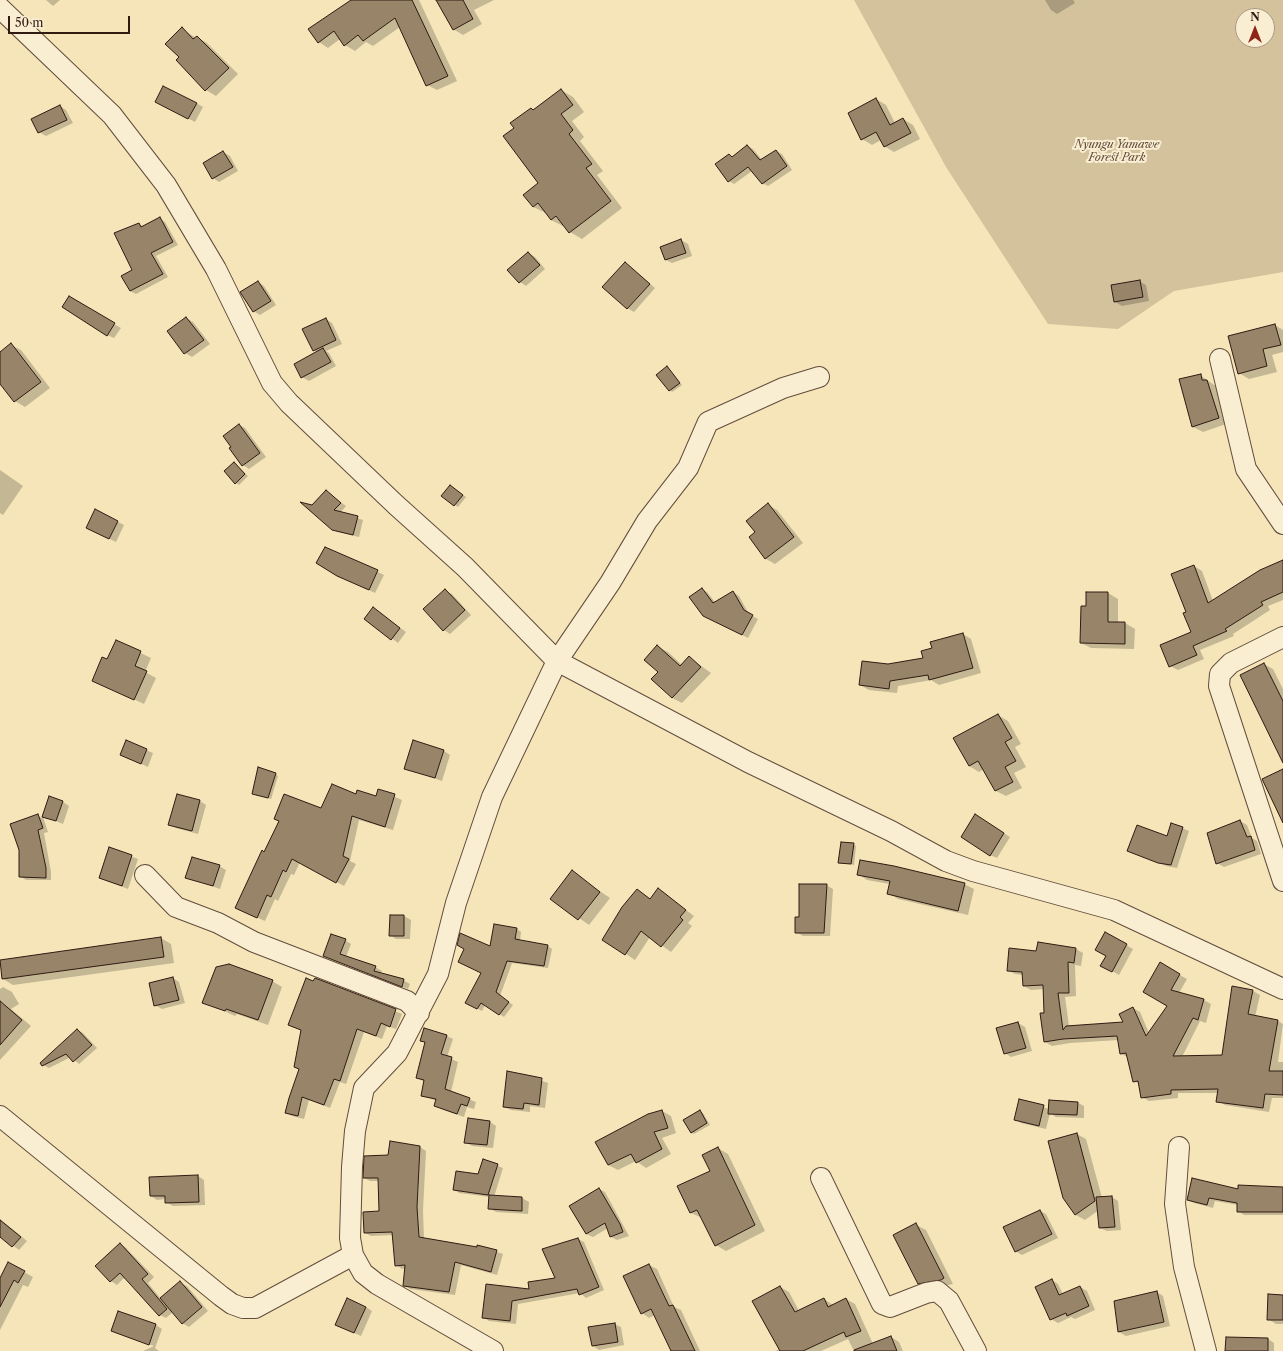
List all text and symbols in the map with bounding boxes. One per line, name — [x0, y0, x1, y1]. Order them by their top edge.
scale bar — [10, 8, 132, 34]
north arrow — [1235, 8, 1275, 48]
text: N — [1250, 10, 1260, 24]
text: 50 m — [15, 15, 44, 30]
park label: Nyungu Yamawe Forest Park — [1075, 138, 1159, 164]

